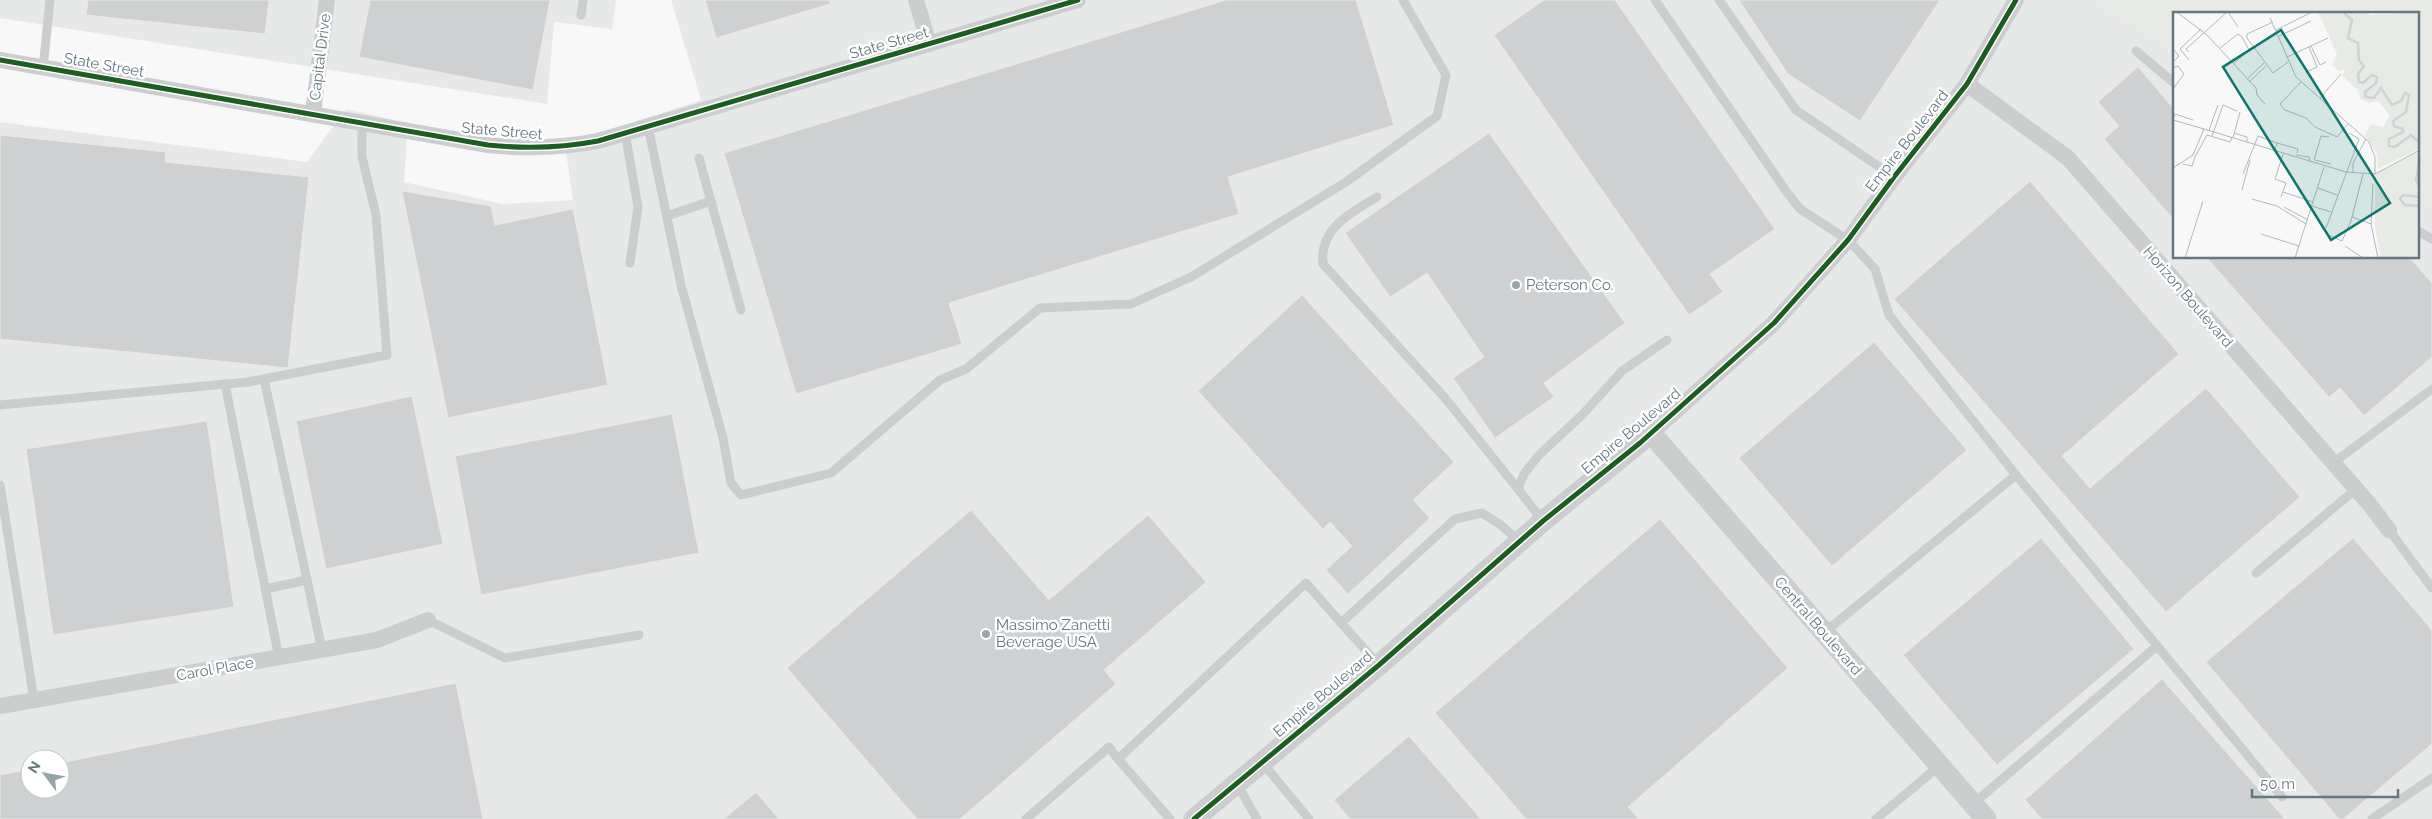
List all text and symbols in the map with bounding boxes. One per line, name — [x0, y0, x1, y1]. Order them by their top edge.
street label: Capital Drive — [306, 12, 334, 101]
inset map — [2173, 12, 2420, 259]
street label: State Street — [847, 23, 931, 63]
street label: State Street — [62, 49, 146, 81]
street label: Empire Boulevard — [1862, 87, 1952, 195]
street label: State Street — [461, 118, 543, 144]
street label: Horizon Boulevard — [2139, 243, 2237, 351]
place label: Peterson Co. — [1526, 276, 1613, 294]
marker: Peterson Co. — [1510, 279, 1522, 291]
street label: Empire Boulevard — [1578, 384, 1684, 478]
street label: Central Boulevard — [1770, 573, 1866, 679]
place label: Massimo Zanetti Beverage USA — [996, 616, 1110, 651]
marker: Massimo Zanetti Beverage USA — [980, 628, 992, 640]
street label: Empire Boulevard — [1270, 647, 1376, 741]
street label: Carol Place — [175, 653, 255, 685]
north arrow — [20, 749, 70, 799]
text: N — [24, 758, 44, 776]
scale bar — [2252, 766, 2398, 798]
text: 50 m — [2260, 775, 2295, 793]

